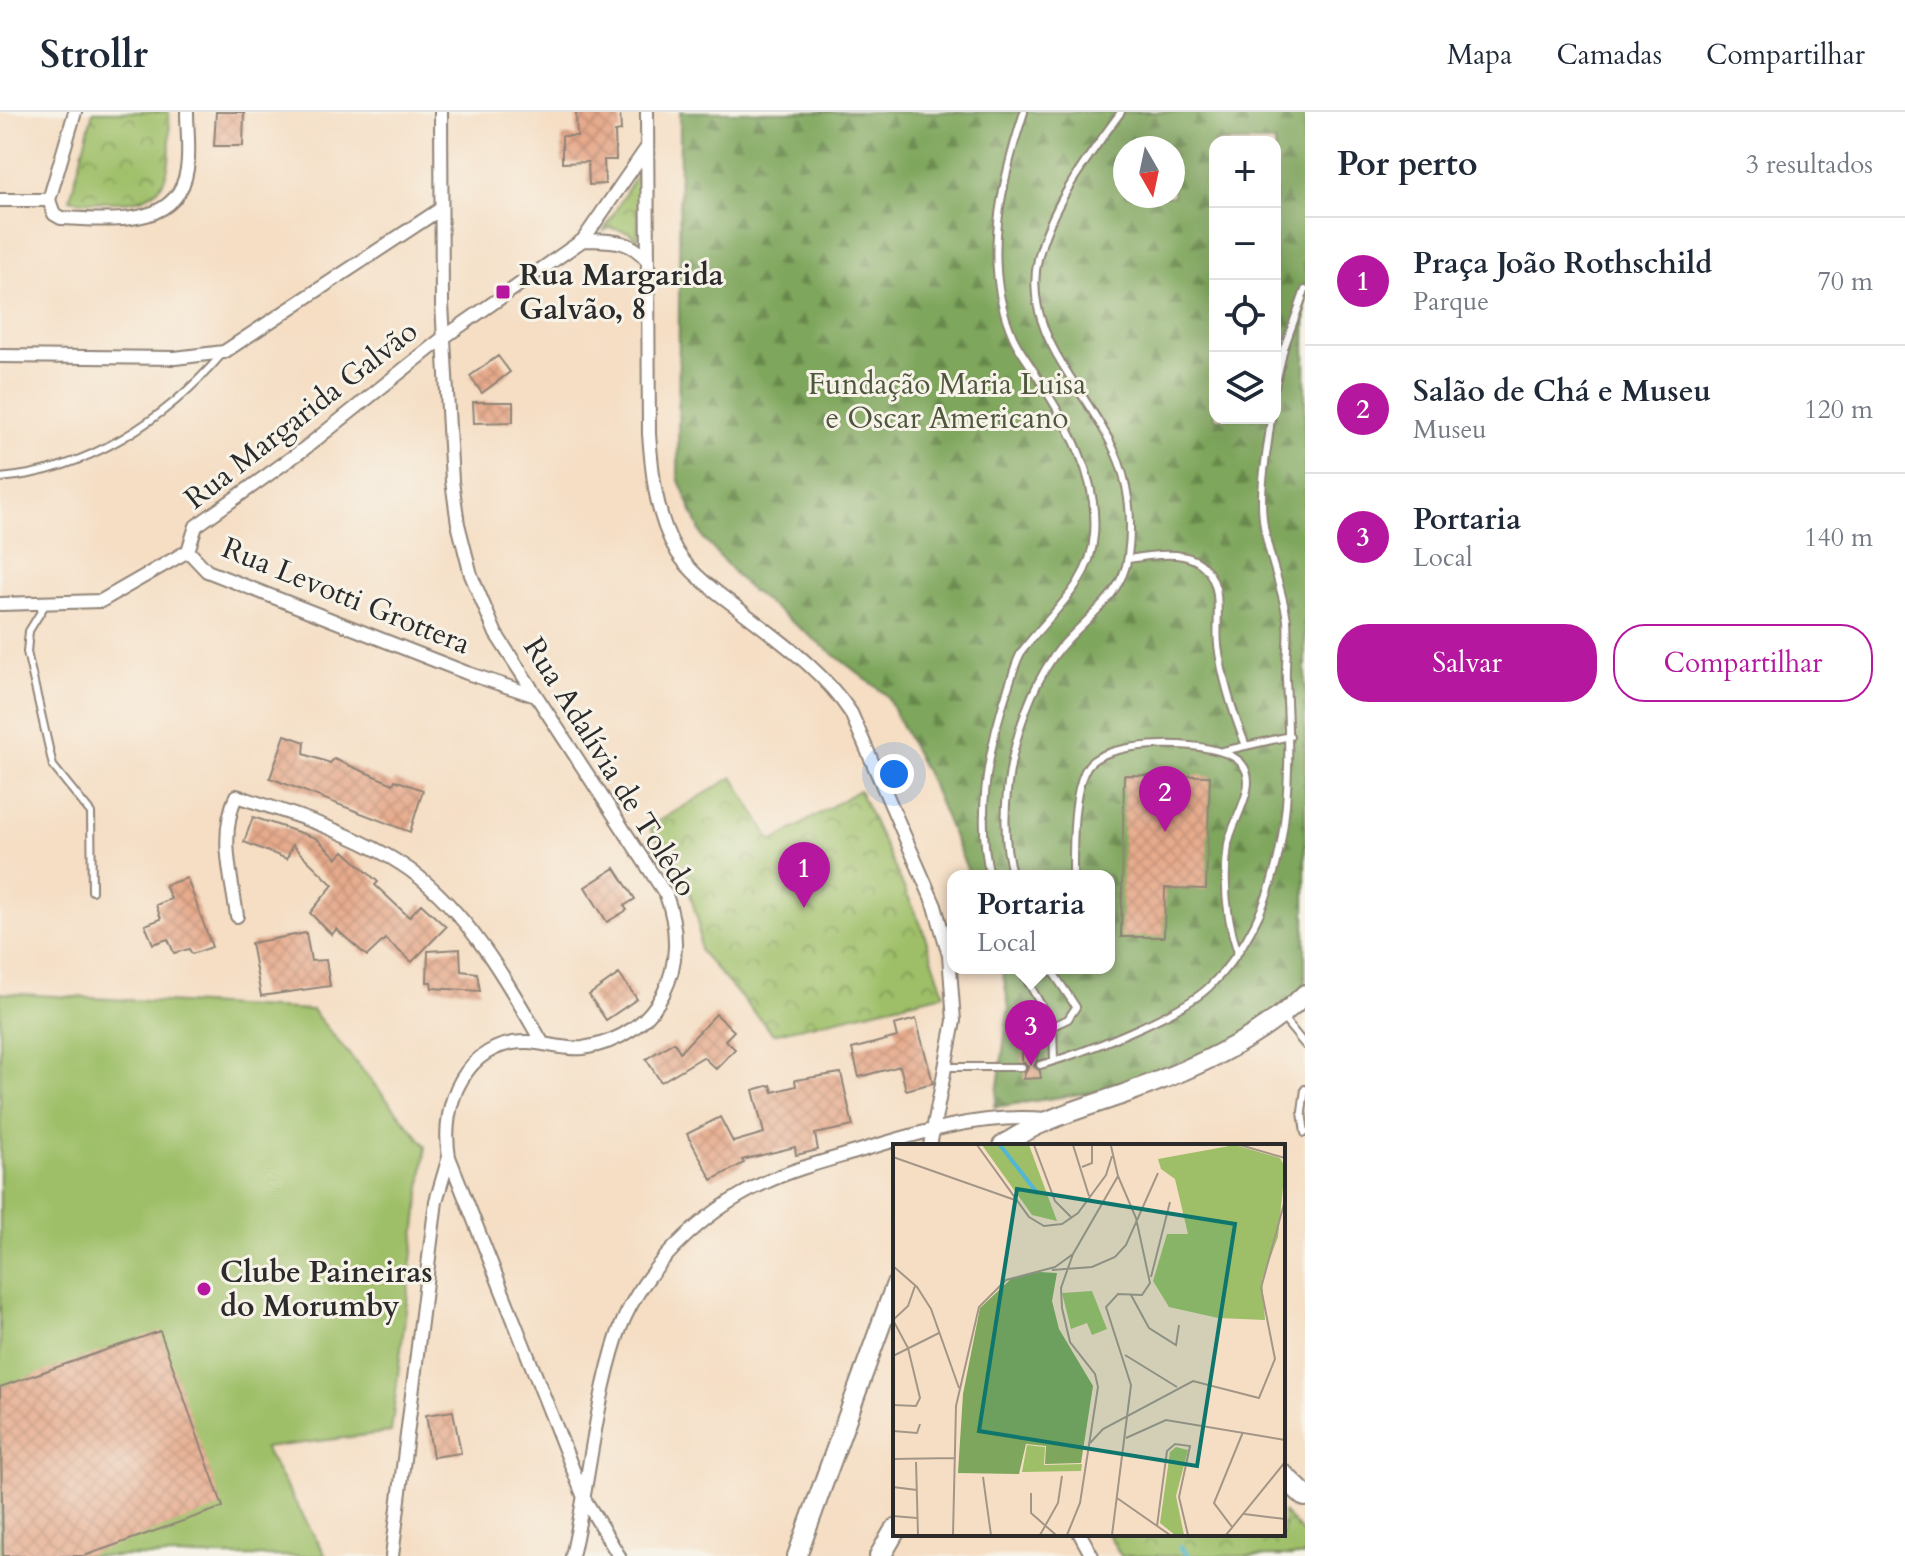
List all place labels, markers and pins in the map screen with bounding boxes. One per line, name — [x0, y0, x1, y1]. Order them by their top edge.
place label: Rua Margarida Galvão, 8 — [519, 255, 724, 330]
marker: Rua Margarida Galvão, 8 — [494, 283, 512, 301]
pin: 2 — [1139, 766, 1191, 832]
pin: 1 — [778, 842, 830, 908]
pin: 3 — [1005, 1000, 1057, 1066]
place label: Clube Paineiras do Morumby — [220, 1252, 433, 1327]
marker: Clube Paineiras do Morumby — [195, 1280, 213, 1298]

